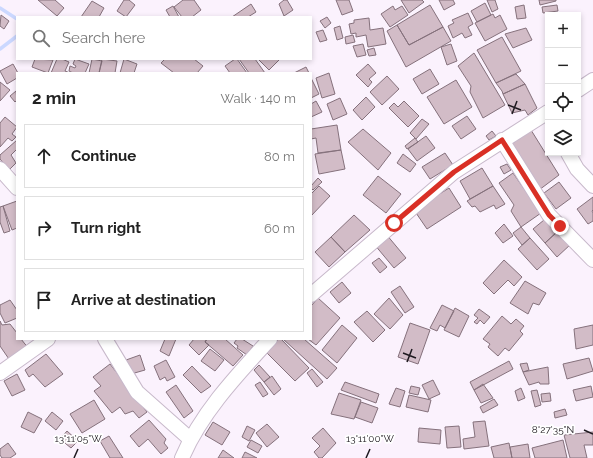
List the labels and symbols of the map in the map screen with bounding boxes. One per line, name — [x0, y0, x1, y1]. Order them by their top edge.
route start — [385, 214, 403, 232]
route end — [551, 217, 569, 235]
text: 8°27'35"N — [532, 424, 574, 435]
text: 13°11'05"W — [54, 433, 102, 444]
text: 13°11'00"W — [346, 433, 394, 444]

